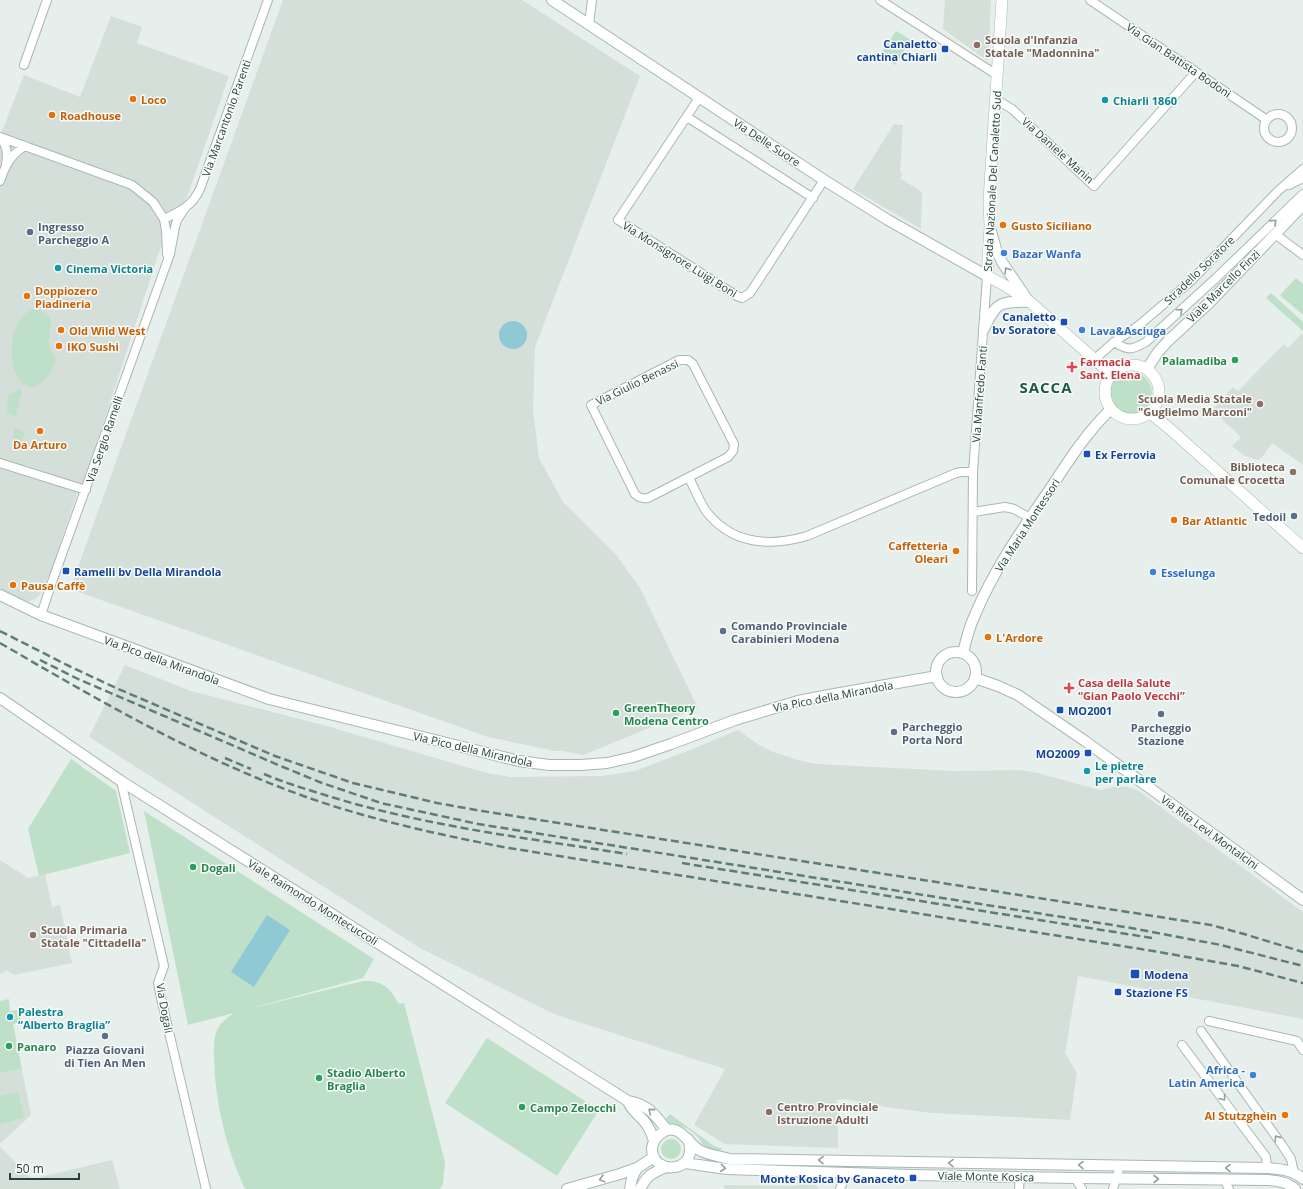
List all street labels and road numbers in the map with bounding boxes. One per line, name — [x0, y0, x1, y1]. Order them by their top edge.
street label: Via Gian Battista Bodoni — [1124, 19, 1234, 101]
street label: Via Marcantonio Parenti — [198, 57, 254, 179]
street label: Strada Nazionale Del Canaletto Sud — [980, 90, 1004, 272]
street label: Via Daniele Manin — [1019, 114, 1097, 186]
street label: Via Delle Suore — [731, 115, 803, 169]
street label: Via Monsignore Luigi Boni — [620, 218, 740, 300]
street label: Stradello Soratore — [1160, 232, 1238, 308]
street label: Viale Marcello Finzi — [1183, 246, 1263, 326]
street label: Via Manfredo Fanti — [968, 345, 990, 443]
street label: Via Giulio Benassi — [593, 355, 681, 409]
street label: Via Sergio Ramelli — [82, 394, 126, 484]
street label: Via Maria Montessori — [991, 476, 1063, 574]
street label: Via Pico della Mirandola — [102, 632, 222, 688]
street label: Via Pico della Mirandola — [772, 677, 894, 715]
street label: Via Pico della Mirandola — [412, 728, 534, 770]
street label: Via Rita Levi Montalcini — [1158, 791, 1262, 873]
street label: Viale Raimondo Montecuccoli — [245, 856, 381, 948]
street label: Via Dogali — [153, 982, 177, 1034]
street label: Viale Monte Kosica — [938, 1168, 1034, 1184]

